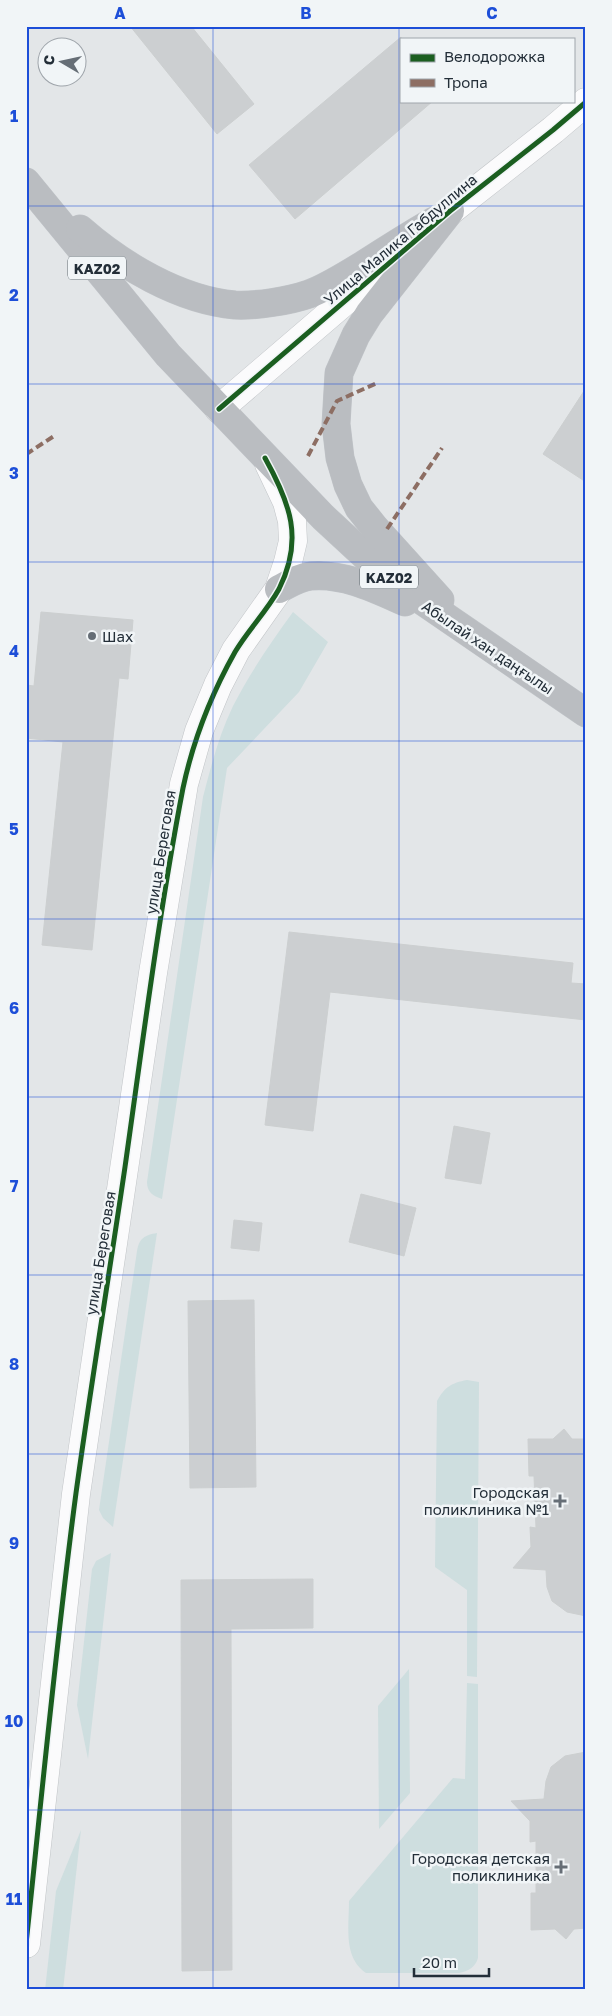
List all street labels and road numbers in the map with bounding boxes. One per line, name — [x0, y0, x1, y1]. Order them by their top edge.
street label: Улица Малика Габдуллина — [320, 170, 480, 308]
road number: KАZ02 — [68, 256, 126, 280]
road number: KАZ02 — [360, 566, 418, 588]
street label: Абылай хан даңғылы — [419, 596, 557, 698]
street label: улица Береговая — [141, 789, 179, 915]
street label: улица Береговая — [81, 1190, 119, 1316]

